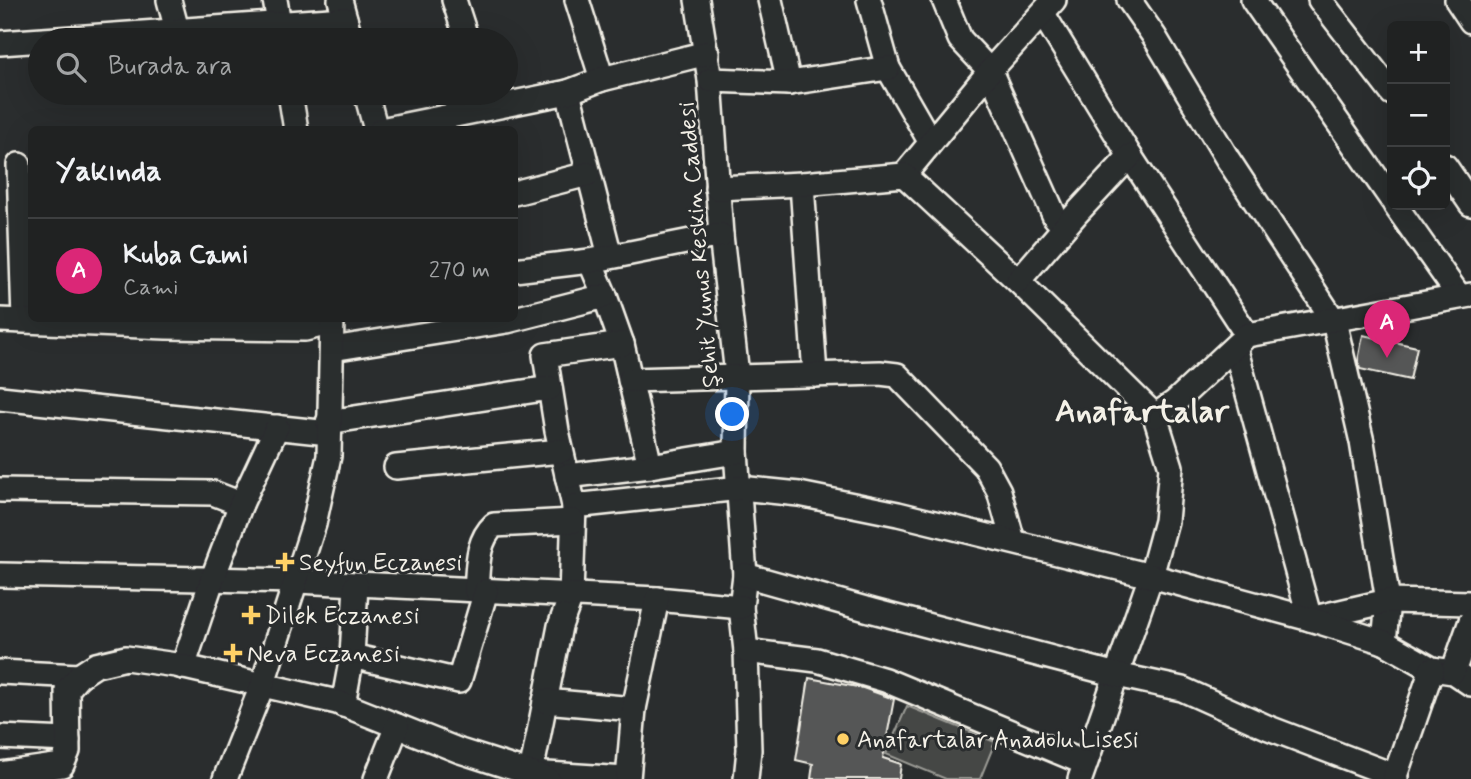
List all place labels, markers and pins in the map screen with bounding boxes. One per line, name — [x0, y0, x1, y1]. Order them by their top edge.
pin: A — [1364, 300, 1410, 358]
place label: Seyfun Eczanesi — [299, 548, 462, 579]
marker: Seyfun Eczanesi — [277, 554, 293, 570]
place label: Dilek Eczanesi — [265, 601, 419, 632]
marker: Dilek Eczanesi — [243, 607, 259, 623]
place label: Neva Eczanesi — [247, 639, 399, 670]
marker: Neva Eczanesi — [225, 645, 241, 661]
place label: Anafartalar Anadolu Lisesi — [857, 725, 1138, 756]
marker: Anafartalar Anadolu Lisesi — [835, 731, 851, 747]

